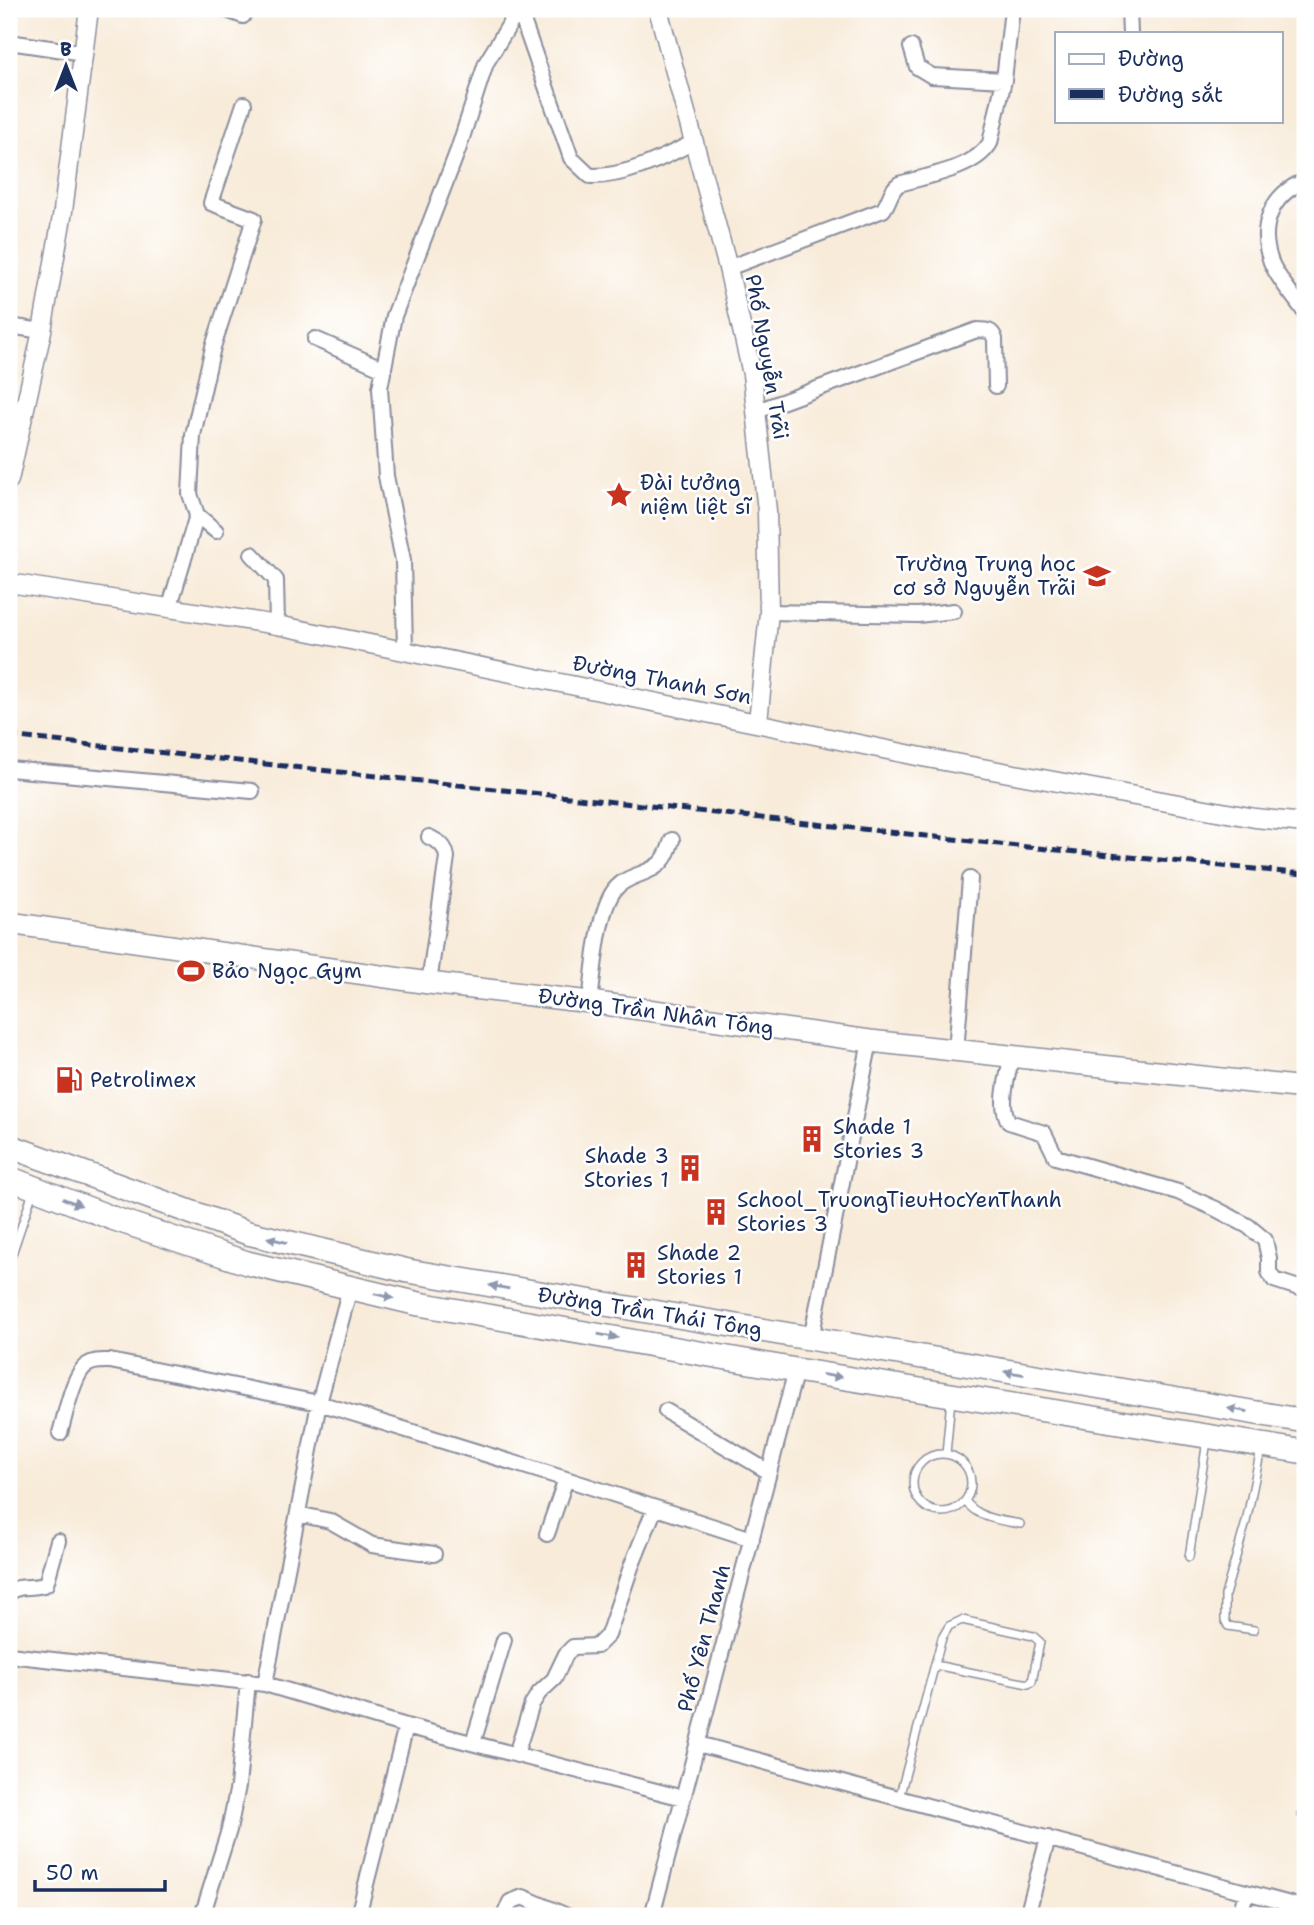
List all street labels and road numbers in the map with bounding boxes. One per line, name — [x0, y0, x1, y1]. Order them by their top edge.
street label: Phố Nguyễn Trãi — [739, 272, 795, 442]
street label: Đường Thanh Sơn — [570, 649, 754, 711]
street label: Đường Trần Nhân Tông — [536, 982, 776, 1042]
street label: Đường Trần Thái Tông — [536, 1280, 764, 1344]
street label: Phố Yên Thanh — [671, 1561, 737, 1715]

